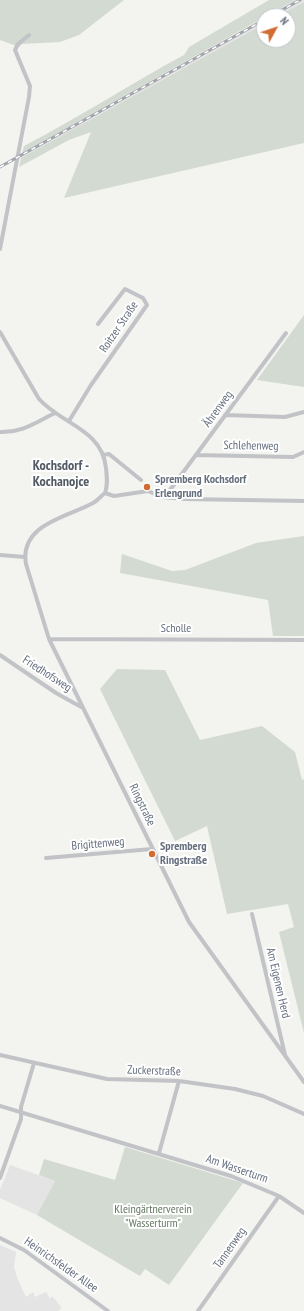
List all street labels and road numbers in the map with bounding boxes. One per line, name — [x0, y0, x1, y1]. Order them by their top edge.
street label: Roitzer Straße — [97, 299, 141, 355]
street label: Ährenweg — [200, 388, 236, 430]
street label: Schlehenweg — [223, 438, 279, 454]
street label: Scholle — [161, 622, 191, 636]
street label: Friedhofsweg — [20, 653, 74, 695]
street label: Ringstraße — [126, 782, 158, 828]
street label: Brigittenweg — [71, 835, 125, 853]
street label: Am Eigenen Herd — [263, 946, 293, 1020]
street label: Zuckerstraße — [127, 1063, 181, 1079]
street label: Am Wasserturm — [204, 1152, 270, 1186]
street label: Tannenweg — [211, 1225, 249, 1271]
street label: Heinrichsfelder Allee — [21, 1234, 101, 1296]

